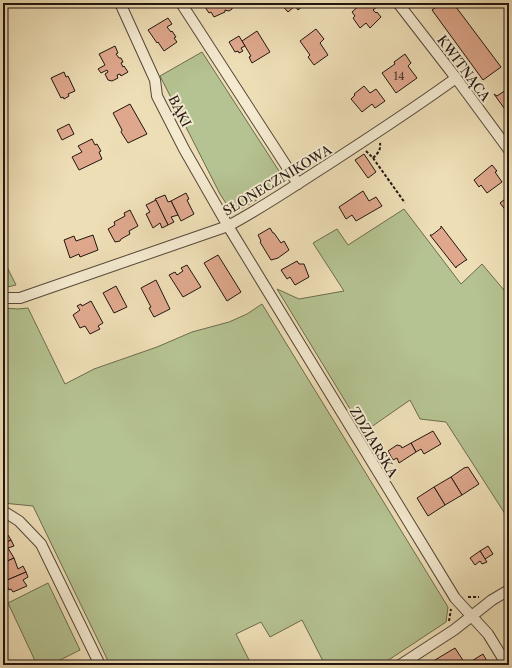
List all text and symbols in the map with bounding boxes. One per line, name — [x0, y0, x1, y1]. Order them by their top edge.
street label: KWITNĄCA — [434, 32, 494, 104]
house number: 14 — [394, 69, 404, 83]
street label: BĄKI — [165, 92, 195, 130]
street label: SŁONECZNIKOWA — [220, 141, 334, 219]
street label: ZDZIARSKA — [347, 404, 402, 481]

